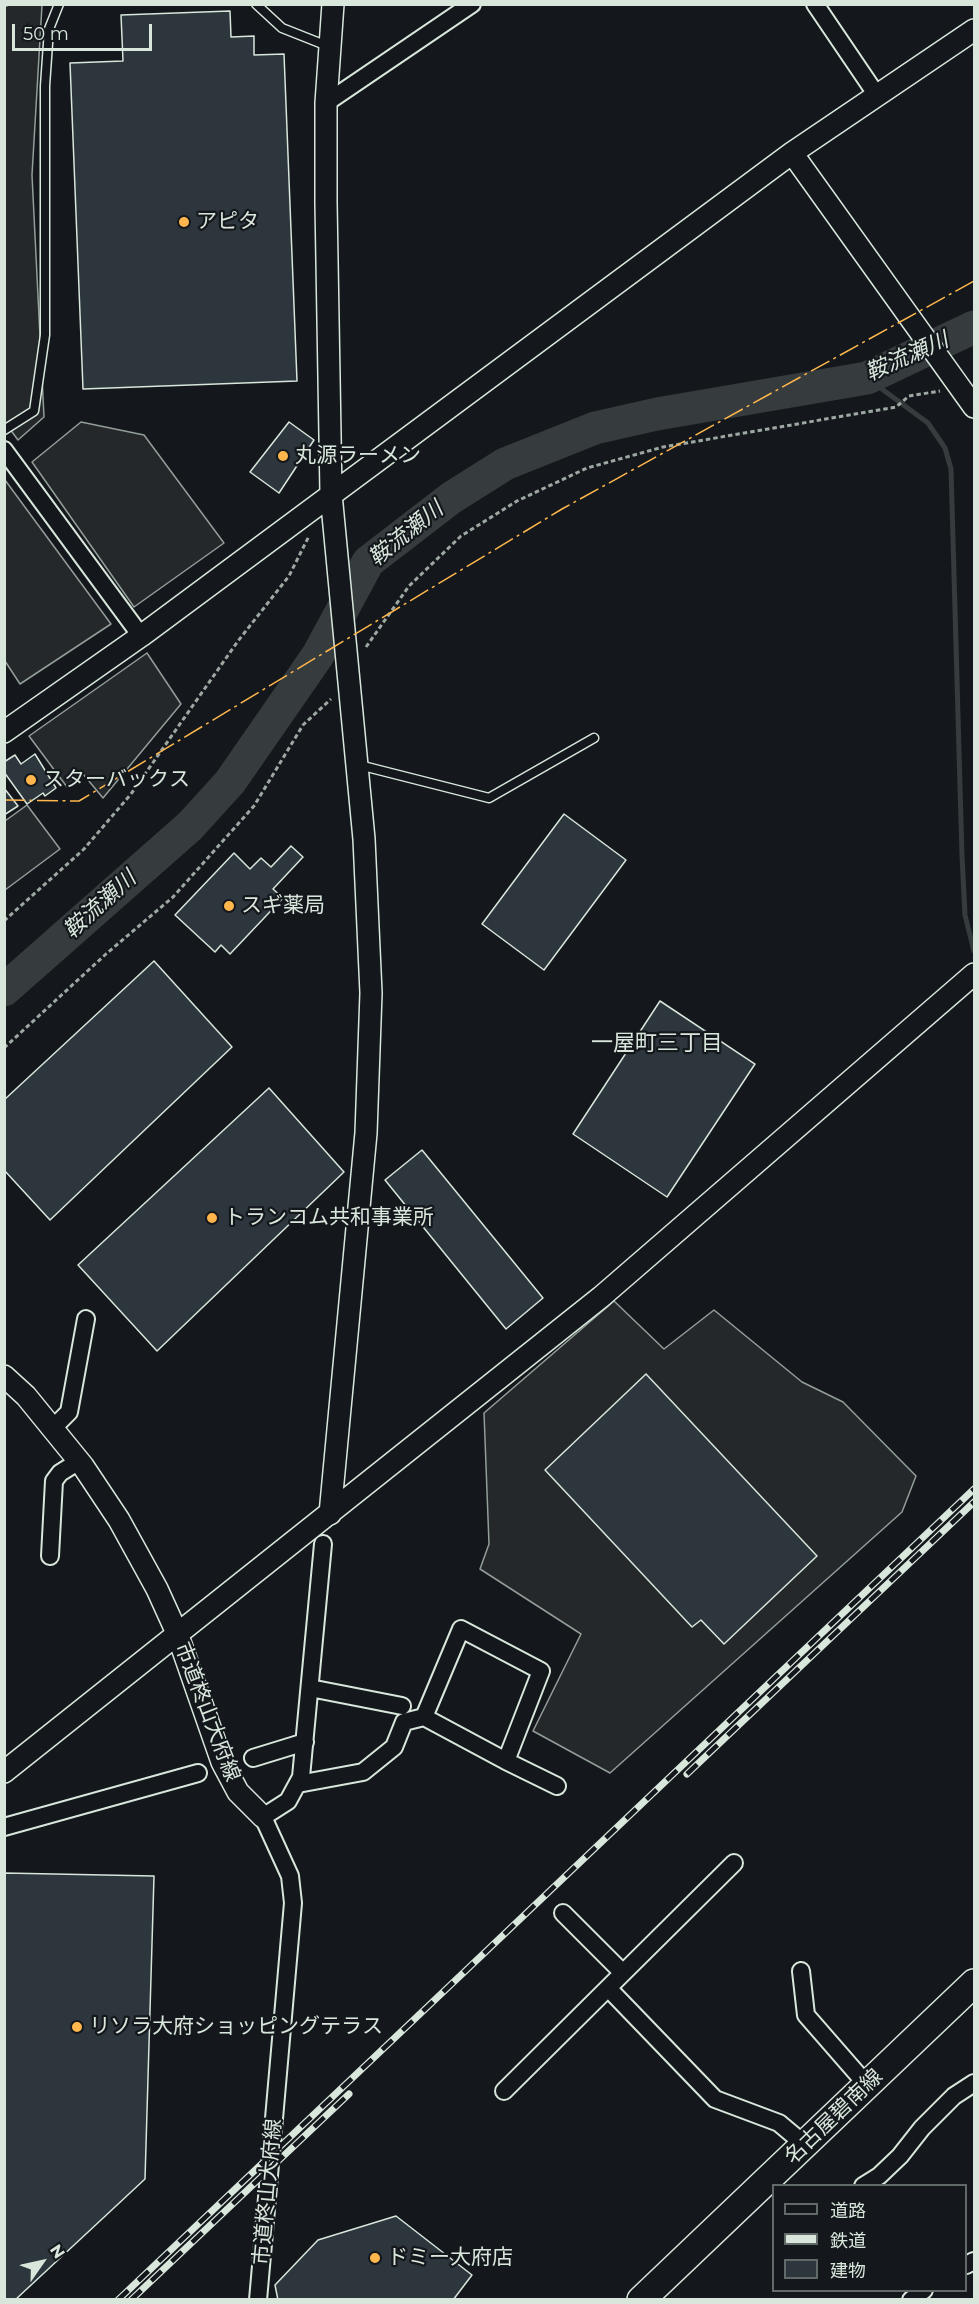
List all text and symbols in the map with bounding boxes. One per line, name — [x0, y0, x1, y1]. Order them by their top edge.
scale bar — [15, 12, 154, 50]
text: 50 m — [23, 23, 69, 45]
place label: アピタ — [196, 209, 259, 235]
marker: アピタ — [177, 215, 191, 229]
water label: 鞍流瀬川 — [861, 327, 953, 387]
place label: 丸源ラーメン — [295, 443, 421, 469]
marker: 丸源ラーメン — [276, 449, 290, 463]
water label: 鞍流瀬川 — [363, 496, 449, 572]
place label: スターバックス — [43, 767, 190, 793]
marker: スターバックス — [24, 773, 38, 787]
water label: 鞍流瀬川 — [58, 866, 142, 944]
place label: スギ薬局 — [241, 893, 325, 919]
marker: スギ薬局 — [222, 899, 236, 913]
district label: 一屋町三丁目 — [591, 1031, 723, 1057]
place label: トランコム共和事業所 — [224, 1205, 434, 1231]
marker: トランコム共和事業所 — [205, 1211, 219, 1225]
street label: 市道柊山大府線 — [169, 1639, 245, 1785]
place label: リソラ大府ショッピングテラス — [89, 2014, 383, 2040]
marker: リソラ大府ショッピングテラス — [70, 2020, 84, 2034]
street label: 名古屋碧南線 — [780, 2064, 888, 2170]
street label: 市道柊山大府線 — [249, 2118, 287, 2266]
legend — [772, 2184, 967, 2292]
text: 道路 — [830, 2200, 866, 2222]
text: 鉄道 — [830, 2230, 866, 2252]
north arrow — [12, 2232, 72, 2292]
text: N — [46, 2241, 69, 2262]
place label: ドミー大府店 — [387, 2245, 513, 2271]
marker: ドミー大府店 — [368, 2251, 382, 2265]
text: 建物 — [830, 2260, 866, 2282]

